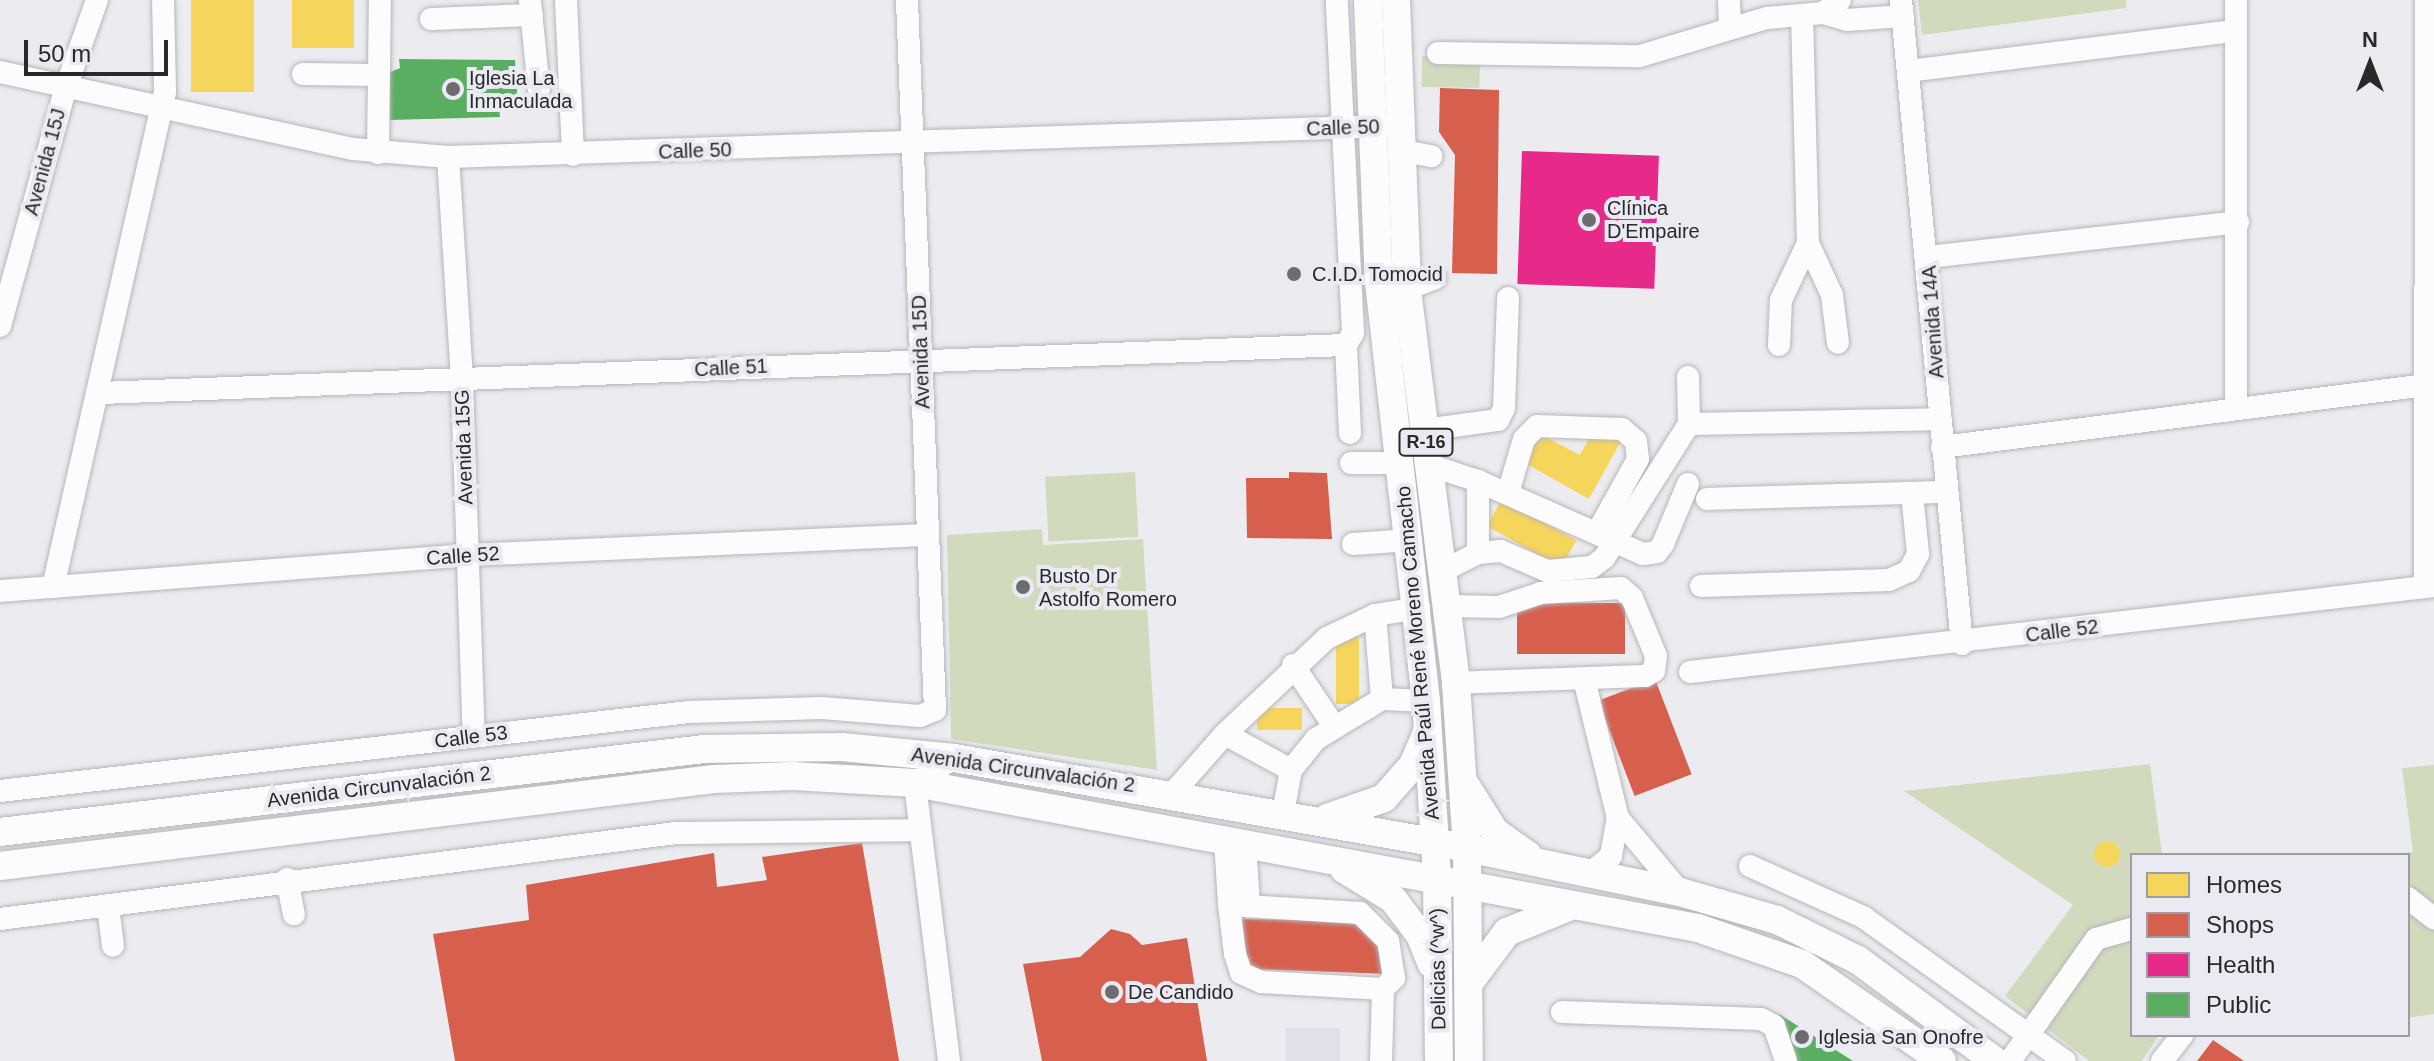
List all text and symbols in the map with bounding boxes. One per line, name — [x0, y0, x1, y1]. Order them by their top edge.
scale bar — [28, 24, 172, 74]
north arrow — [2330, 24, 2410, 104]
text: N — [2362, 27, 2378, 52]
text: 50 m — [38, 40, 91, 67]
place label: Iglesia La Inmaculada — [469, 66, 572, 113]
marker: Iglesia La Inmaculada — [444, 80, 462, 98]
street label: Avenida 15J — [19, 106, 71, 218]
street label: Calle 50 — [1306, 115, 1380, 141]
street label: Calle 50 — [658, 138, 732, 164]
place label: Clínica D'Empaire — [1607, 196, 1700, 243]
marker: Clínica D'Empaire — [1578, 209, 1600, 231]
place label: C.I.D. Tomocid — [1312, 262, 1443, 286]
marker: C.I.D. Tomocid — [1283, 263, 1305, 285]
street label: Avenida 14A — [1917, 265, 1949, 379]
street label: Avenida 15D — [907, 295, 935, 409]
street label: Calle 51 — [694, 354, 768, 382]
street label: Avenida 15G — [450, 389, 478, 505]
road number: R-16 — [1398, 428, 1454, 456]
street label: Avenida Paúl René Moreno Camacho — [1391, 485, 1445, 821]
street label: Calle 52 — [426, 541, 500, 571]
place label: Busto Dr Astolfo Romero — [1039, 564, 1177, 611]
marker: Busto Dr Astolfo Romero — [1014, 578, 1032, 596]
street label: Calle 52 — [2024, 615, 2100, 647]
street label: Calle 53 — [433, 721, 509, 753]
street label: Avenida Circunvalación 2 — [910, 742, 1136, 798]
street label: Avenida Circunvalación 2 — [266, 761, 492, 813]
legend — [2130, 853, 2410, 1037]
text: Homes — [2206, 871, 2282, 898]
street label: Delicias (^w^) — [1425, 908, 1451, 1030]
text: Shops — [2206, 911, 2274, 938]
text: Health — [2206, 951, 2275, 978]
place label: De Candido — [1128, 980, 1234, 1004]
marker: De Candido — [1103, 983, 1121, 1001]
text: Public — [2206, 991, 2271, 1018]
place label: Iglesia San Onofre — [1818, 1025, 1984, 1049]
marker: Iglesia San Onofre — [1793, 1028, 1811, 1046]

